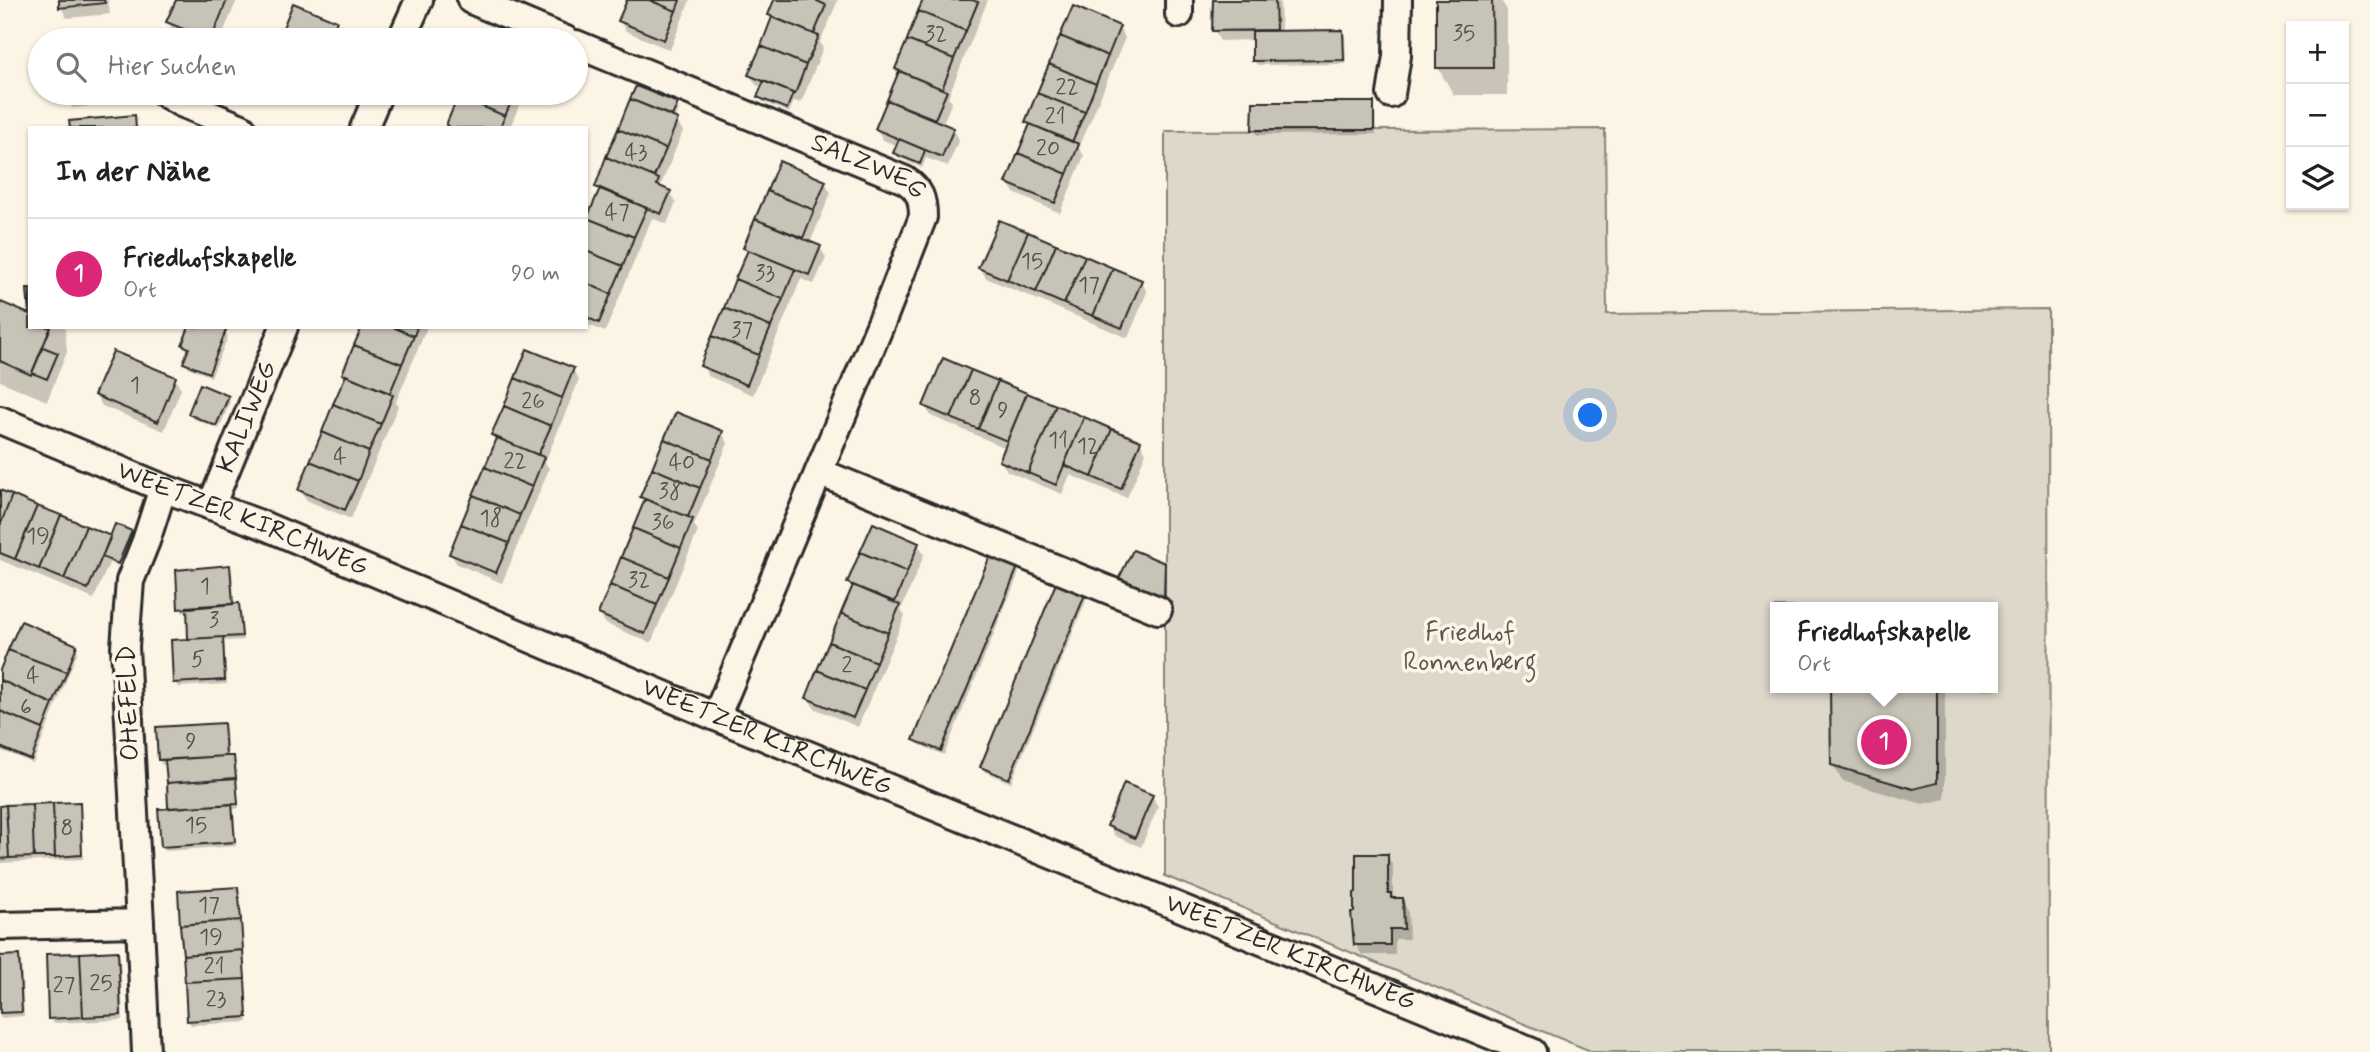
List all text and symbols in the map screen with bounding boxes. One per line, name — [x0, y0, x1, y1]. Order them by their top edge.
house number: 35 — [1453, 19, 1475, 49]
house number: 32 — [925, 20, 947, 50]
map controls — [2286, 21, 2349, 210]
button: + — [2286, 21, 2349, 84]
search box — [28, 28, 588, 105]
icon: search — [52, 48, 90, 86]
text: Hier suchen — [108, 50, 236, 84]
house number: 22 — [1055, 73, 1079, 103]
button: − — [2286, 84, 2349, 147]
house number: 21 — [1044, 102, 1066, 132]
street label: SALZWEG — [806, 126, 934, 207]
house number: 20 — [1036, 134, 1060, 164]
house number: 43 — [624, 138, 648, 168]
button: layers — [2286, 147, 2349, 210]
text: In der Nähe — [56, 152, 211, 191]
house number: 47 — [605, 198, 629, 228]
text: Friedhofskapelle — [123, 242, 297, 276]
house number: 15 — [1021, 247, 1043, 277]
text: 1 — [74, 259, 84, 289]
text: 90 m — [511, 259, 560, 289]
house number: 33 — [755, 259, 775, 289]
house number: 17 — [1078, 271, 1100, 301]
text: Ort — [123, 276, 157, 306]
house number: 37 — [731, 316, 753, 346]
street label: KALIWEG — [209, 356, 285, 478]
house number: 1 — [130, 371, 140, 401]
house number: 8 — [969, 384, 981, 414]
house number: 26 — [521, 387, 545, 417]
house number: 9 — [997, 396, 1009, 426]
your location — [1573, 398, 1607, 432]
house number: 11 — [1048, 426, 1068, 456]
house number: 12 — [1077, 432, 1099, 462]
house number: 4 — [333, 442, 347, 472]
house number: 22 — [503, 447, 527, 477]
house number: 40 — [669, 448, 695, 478]
street label: WEETZER KIRCHWEG — [112, 454, 373, 585]
house number: 38 — [659, 477, 682, 507]
house number: 18 — [480, 504, 502, 534]
house number: 36 — [651, 508, 675, 538]
house number: 19 — [26, 522, 50, 552]
house number: 32 — [628, 566, 650, 596]
house number: 1 — [200, 572, 210, 602]
popup — [1770, 602, 1998, 693]
house number: 3 — [209, 606, 219, 636]
park label: Friedhof Ronnenberg — [1403, 616, 1537, 683]
text: Friedhofskapelle — [1797, 616, 1971, 650]
street label: OHEFELD — [110, 644, 148, 762]
house number: 5 — [191, 645, 205, 675]
text: Ort — [1797, 650, 1831, 680]
house number: 2 — [841, 651, 853, 681]
house number: 4 — [26, 661, 40, 691]
street label: WEETZER KIRCHWEG — [637, 671, 897, 804]
house number: 6 — [20, 693, 32, 723]
pin: 1 — [1861, 716, 1907, 768]
house number: 9 — [185, 727, 197, 757]
house number: 15 — [185, 811, 207, 841]
house number: 8 — [61, 814, 73, 844]
street label: WEETZER KIRCHWEG — [1160, 886, 1420, 1019]
house number: 17 — [198, 891, 220, 921]
house number: 19 — [199, 923, 223, 953]
house number: 21 — [203, 952, 225, 982]
house number: 25 — [89, 969, 113, 999]
house number: 27 — [53, 971, 75, 1001]
house number: 23 — [206, 985, 227, 1015]

